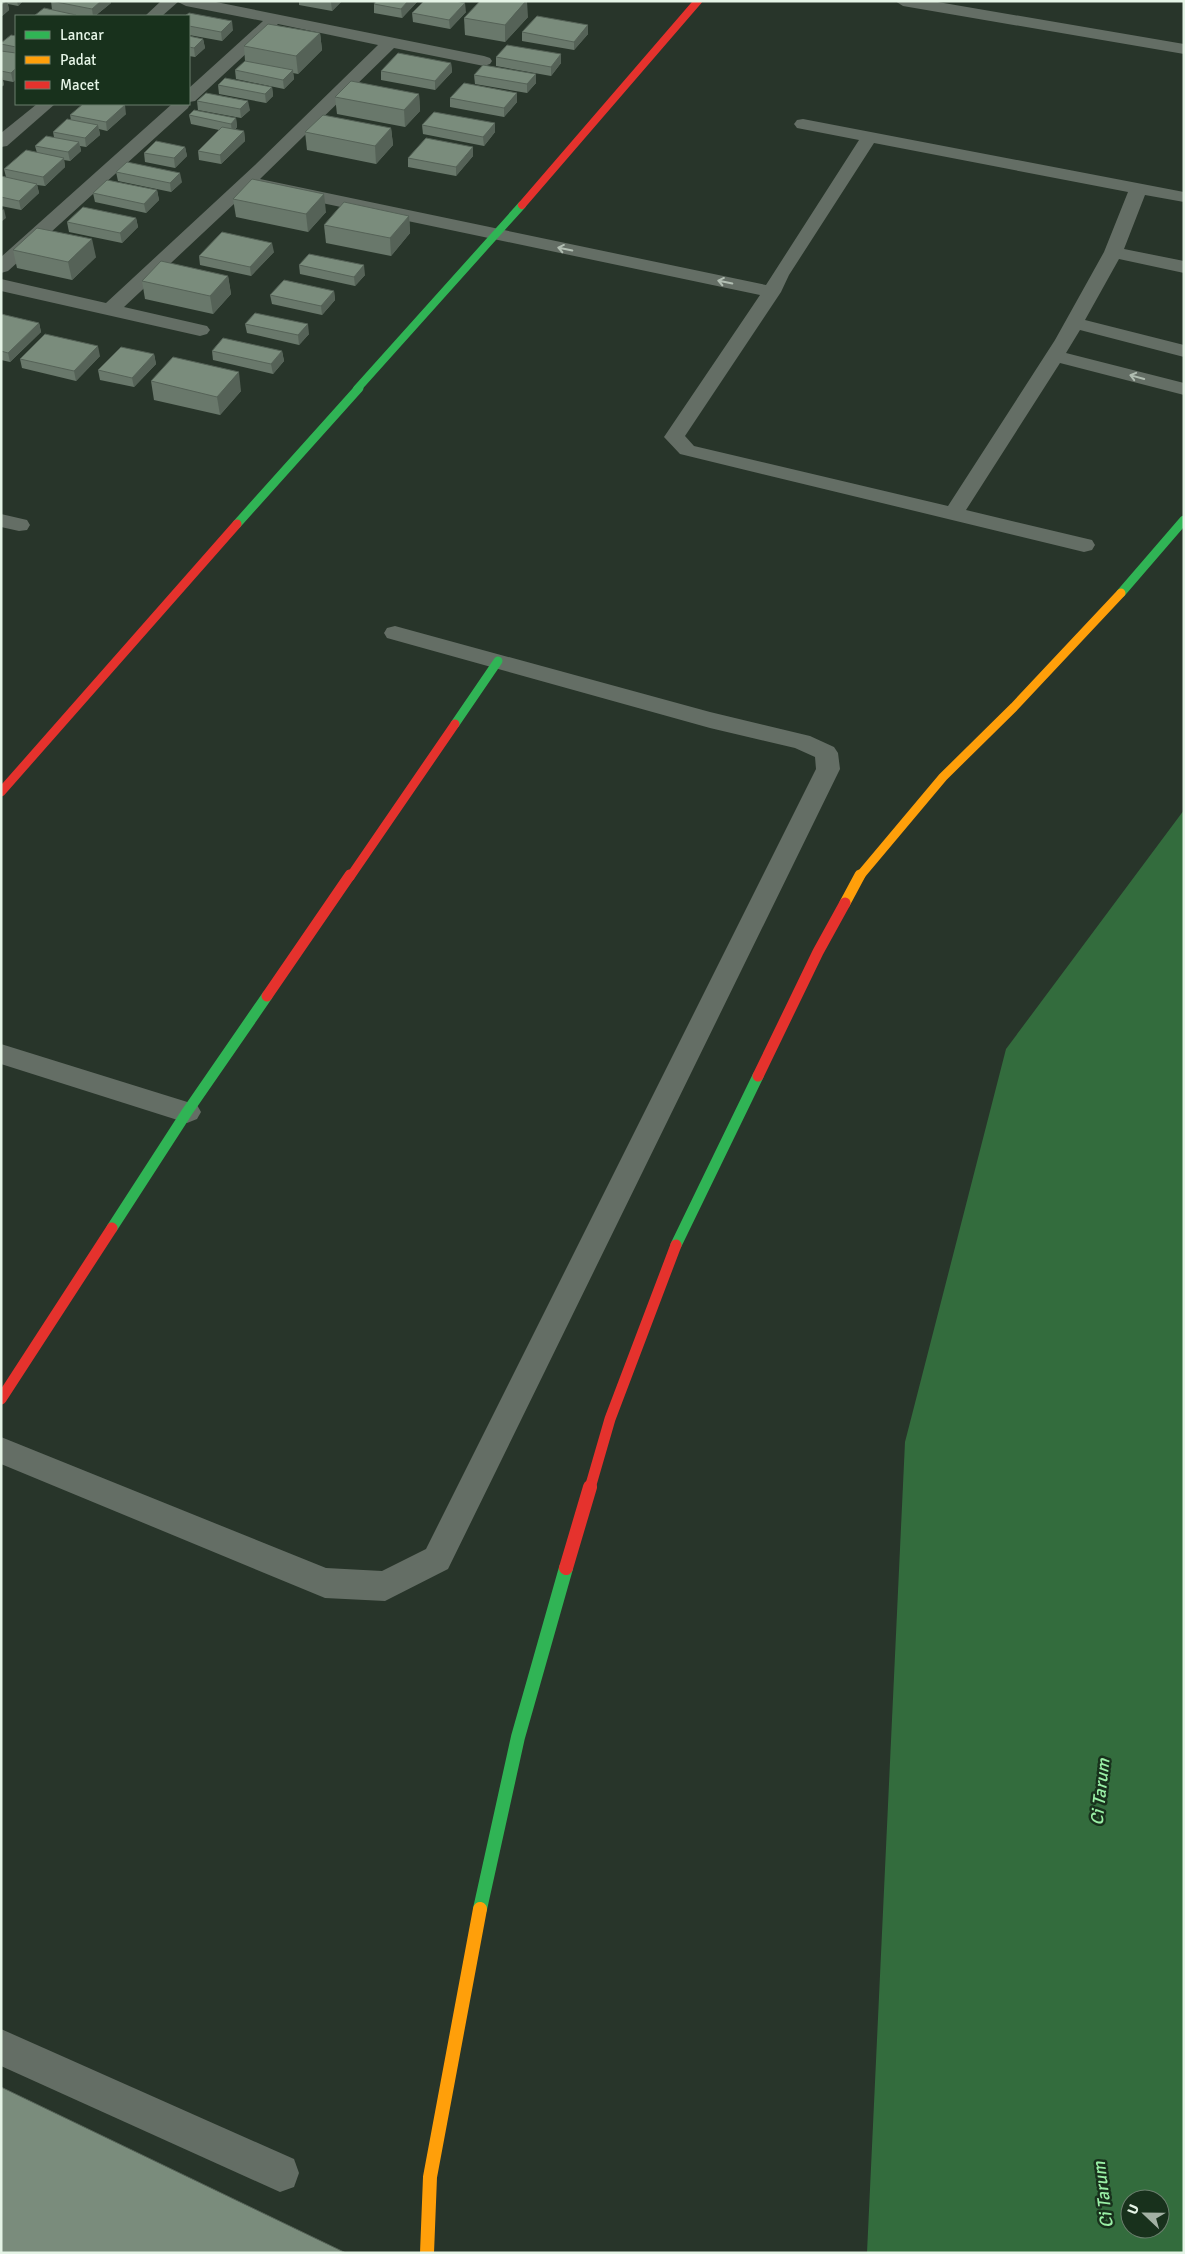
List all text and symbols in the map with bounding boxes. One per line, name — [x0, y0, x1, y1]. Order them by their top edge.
legend — [15, 15, 190, 105]
text: Lancar — [60, 26, 104, 44]
text: Padat — [60, 51, 96, 69]
text: Macet — [60, 76, 99, 94]
one-way arrow — [558, 244, 574, 254]
one-way arrow — [717, 277, 733, 286]
one-way arrow — [1129, 372, 1145, 381]
water label: Ci Tarum — [1086, 1757, 1115, 1827]
water label: Ci Tarum — [1088, 2160, 1118, 2230]
north arrow — [1120, 2189, 1170, 2239]
text: U — [1124, 2202, 1143, 2217]

